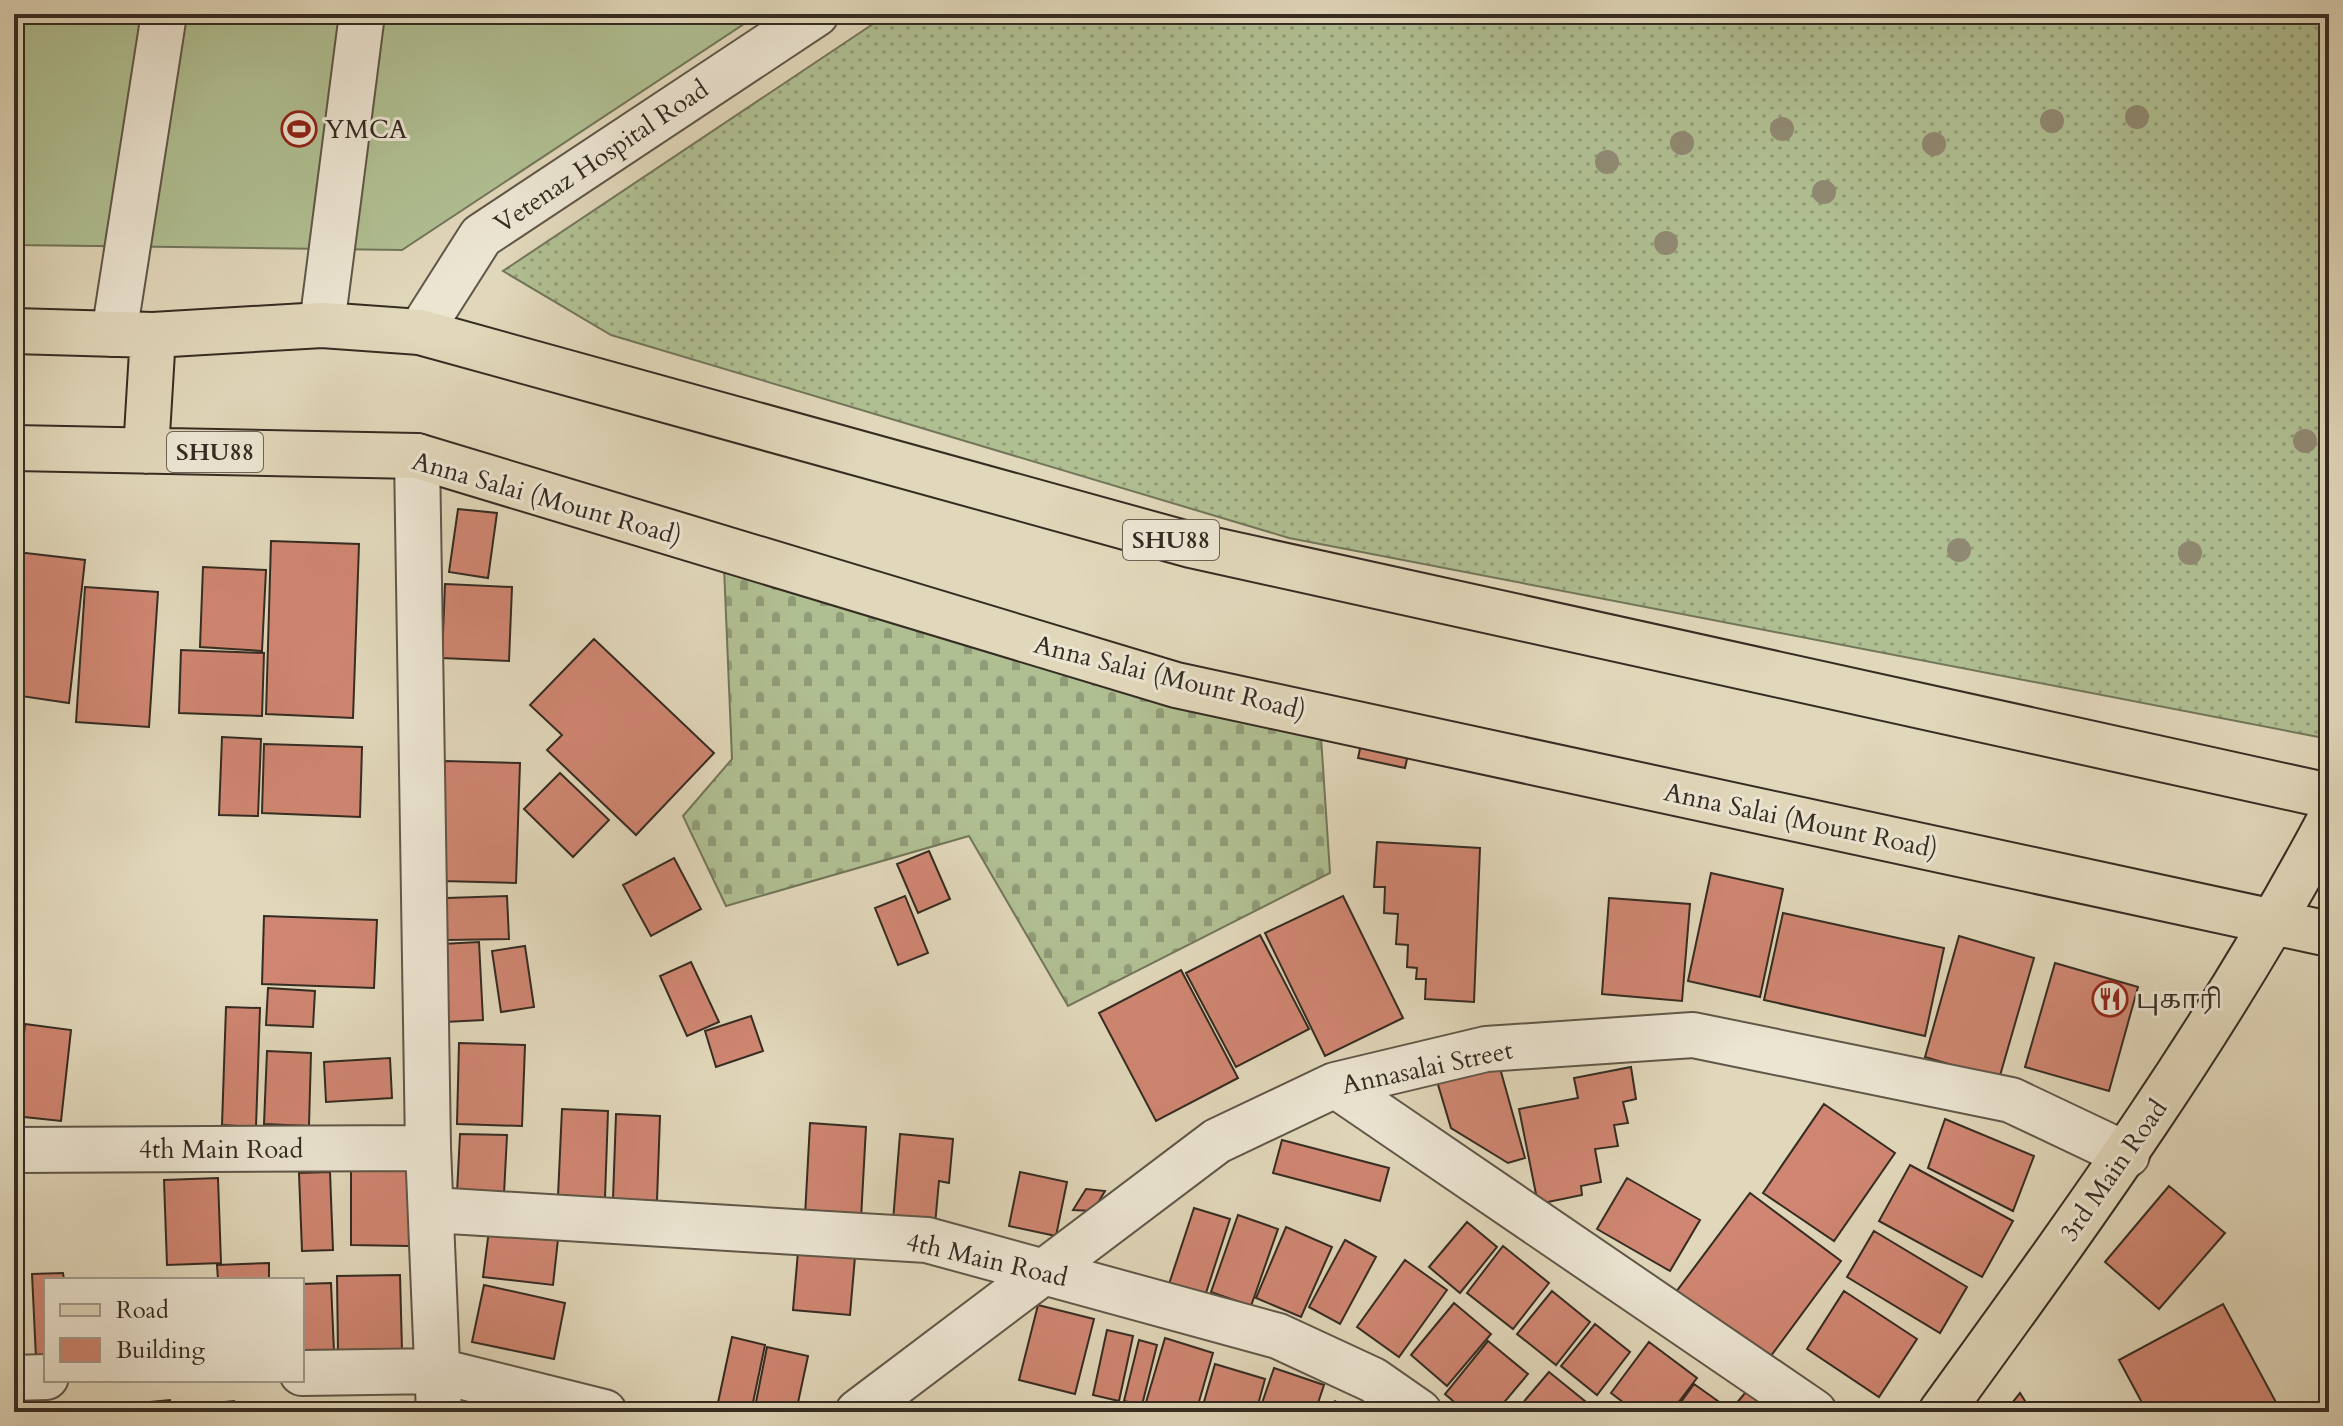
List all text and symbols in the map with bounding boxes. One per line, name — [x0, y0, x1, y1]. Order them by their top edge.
street label: Vetenaz Hospital Road — [487, 72, 715, 241]
sports icon: YMCA — [280, 110, 318, 148]
place label: YMCA — [325, 112, 408, 147]
road number: SHU88 — [167, 432, 263, 472]
street label: Anna Salai (Mount Road) — [408, 443, 686, 554]
road number: SHU88 — [1123, 520, 1219, 560]
street label: Anna Salai (Mount Road) — [1030, 627, 1310, 728]
street label: Anna Salai (Mount Road) — [1661, 774, 1941, 867]
restaurant icon: புகாரி — [2091, 980, 2129, 1018]
place label: புகாரி — [2136, 982, 2222, 1017]
street label: Annasalai Street — [1338, 1032, 1516, 1103]
street label: 3rd Main Road — [2052, 1092, 2175, 1248]
street label: 4th Main Road — [139, 1132, 304, 1167]
street label: 4th Main Road — [903, 1224, 1071, 1295]
legend — [44, 1278, 304, 1382]
text: Road — [116, 1294, 169, 1327]
text: Building — [116, 1334, 206, 1367]

